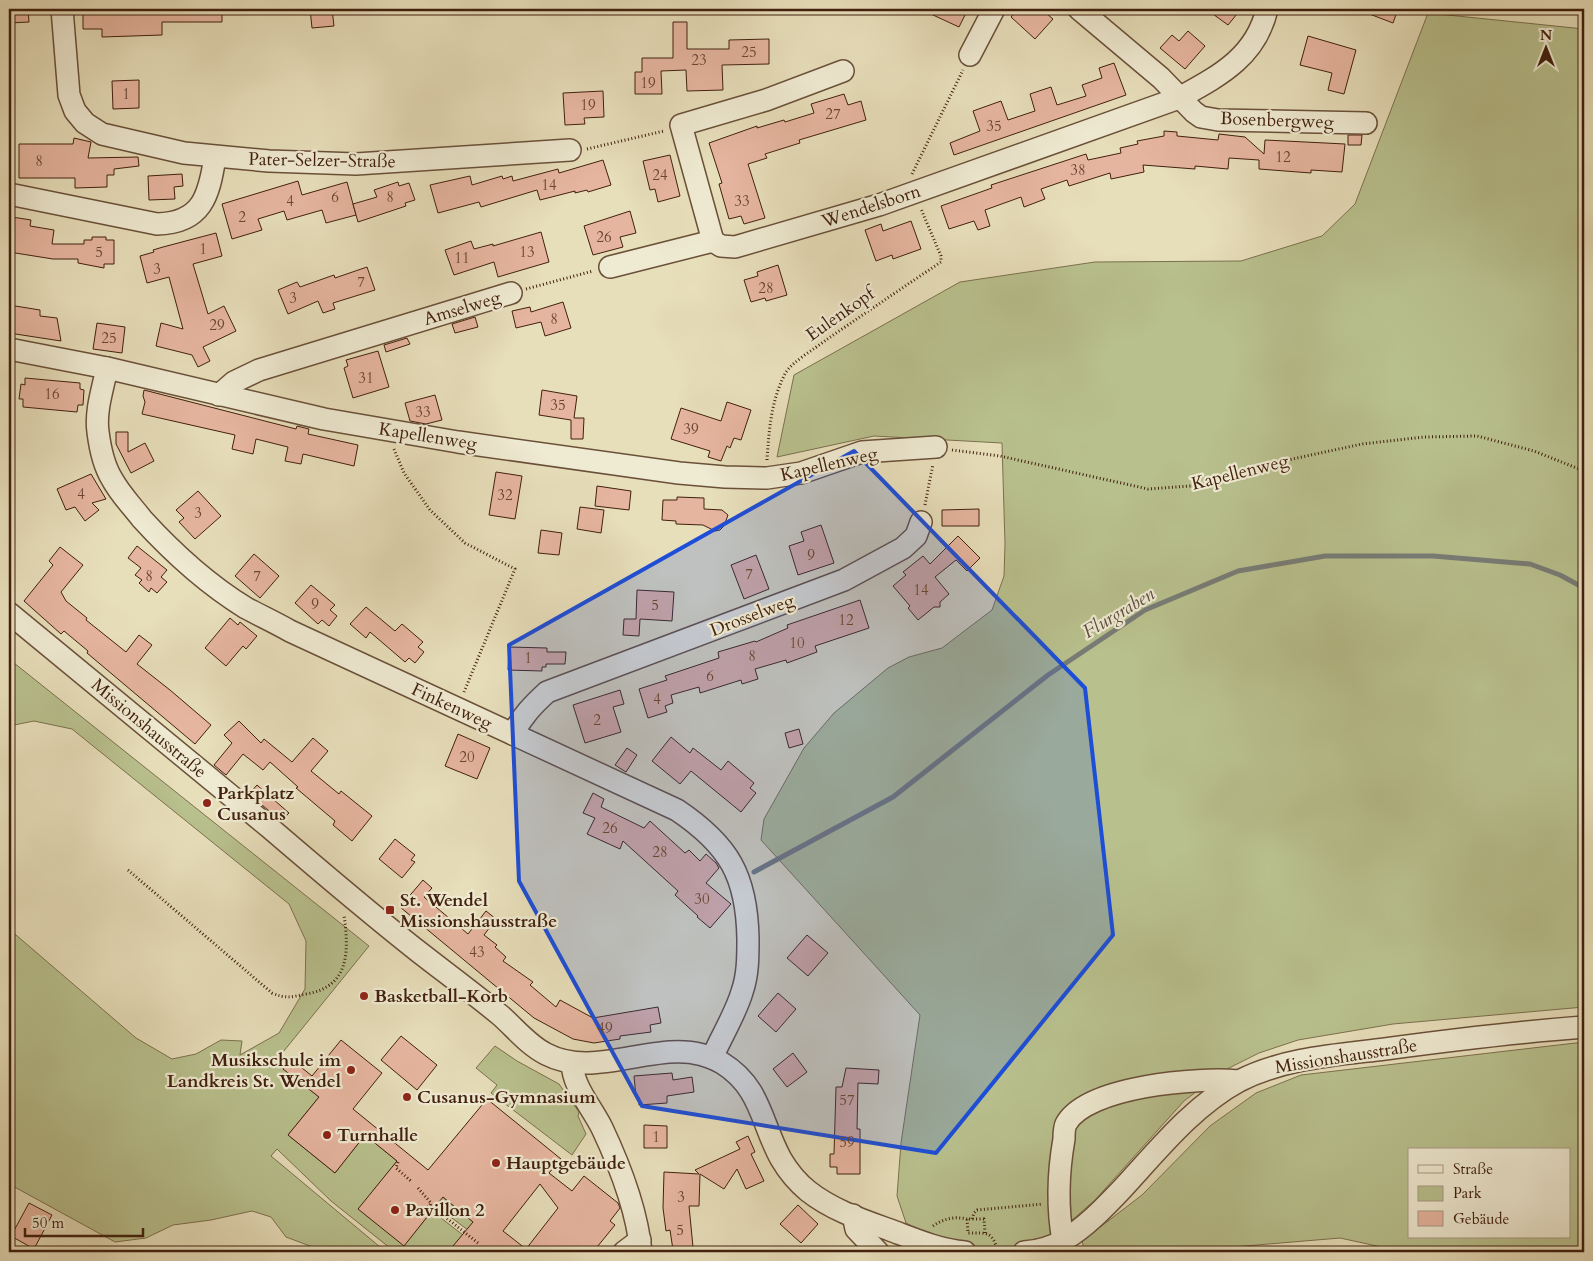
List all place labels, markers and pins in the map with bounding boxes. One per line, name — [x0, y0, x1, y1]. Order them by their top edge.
place label: Parkplatz Cusanus — [217, 781, 295, 827]
marker: Parkplatz Cusanus — [201, 797, 213, 809]
place label: St. Wendel Missionshausstraße — [400, 888, 557, 934]
marker: St. Wendel Missionshausstraße — [384, 904, 396, 916]
place label: Basketball-Korb — [374, 984, 508, 1009]
marker: Basketball-Korb — [358, 990, 370, 1002]
place label: Musikschule im Landkreis St. Wendel — [167, 1048, 341, 1094]
marker: Musikschule im Landkreis St. Wendel — [345, 1064, 357, 1076]
place label: Cusanus-Gymnasium — [417, 1085, 596, 1110]
marker: Cusanus-Gymnasium — [401, 1091, 413, 1103]
place label: Turnhalle — [337, 1123, 418, 1148]
marker: Turnhalle — [321, 1129, 333, 1141]
place label: Hauptgebäude — [506, 1151, 626, 1176]
marker: Hauptgebäude — [490, 1157, 502, 1169]
place label: Pavillon 2 — [405, 1198, 485, 1223]
marker: Pavillon 2 — [389, 1204, 401, 1216]

